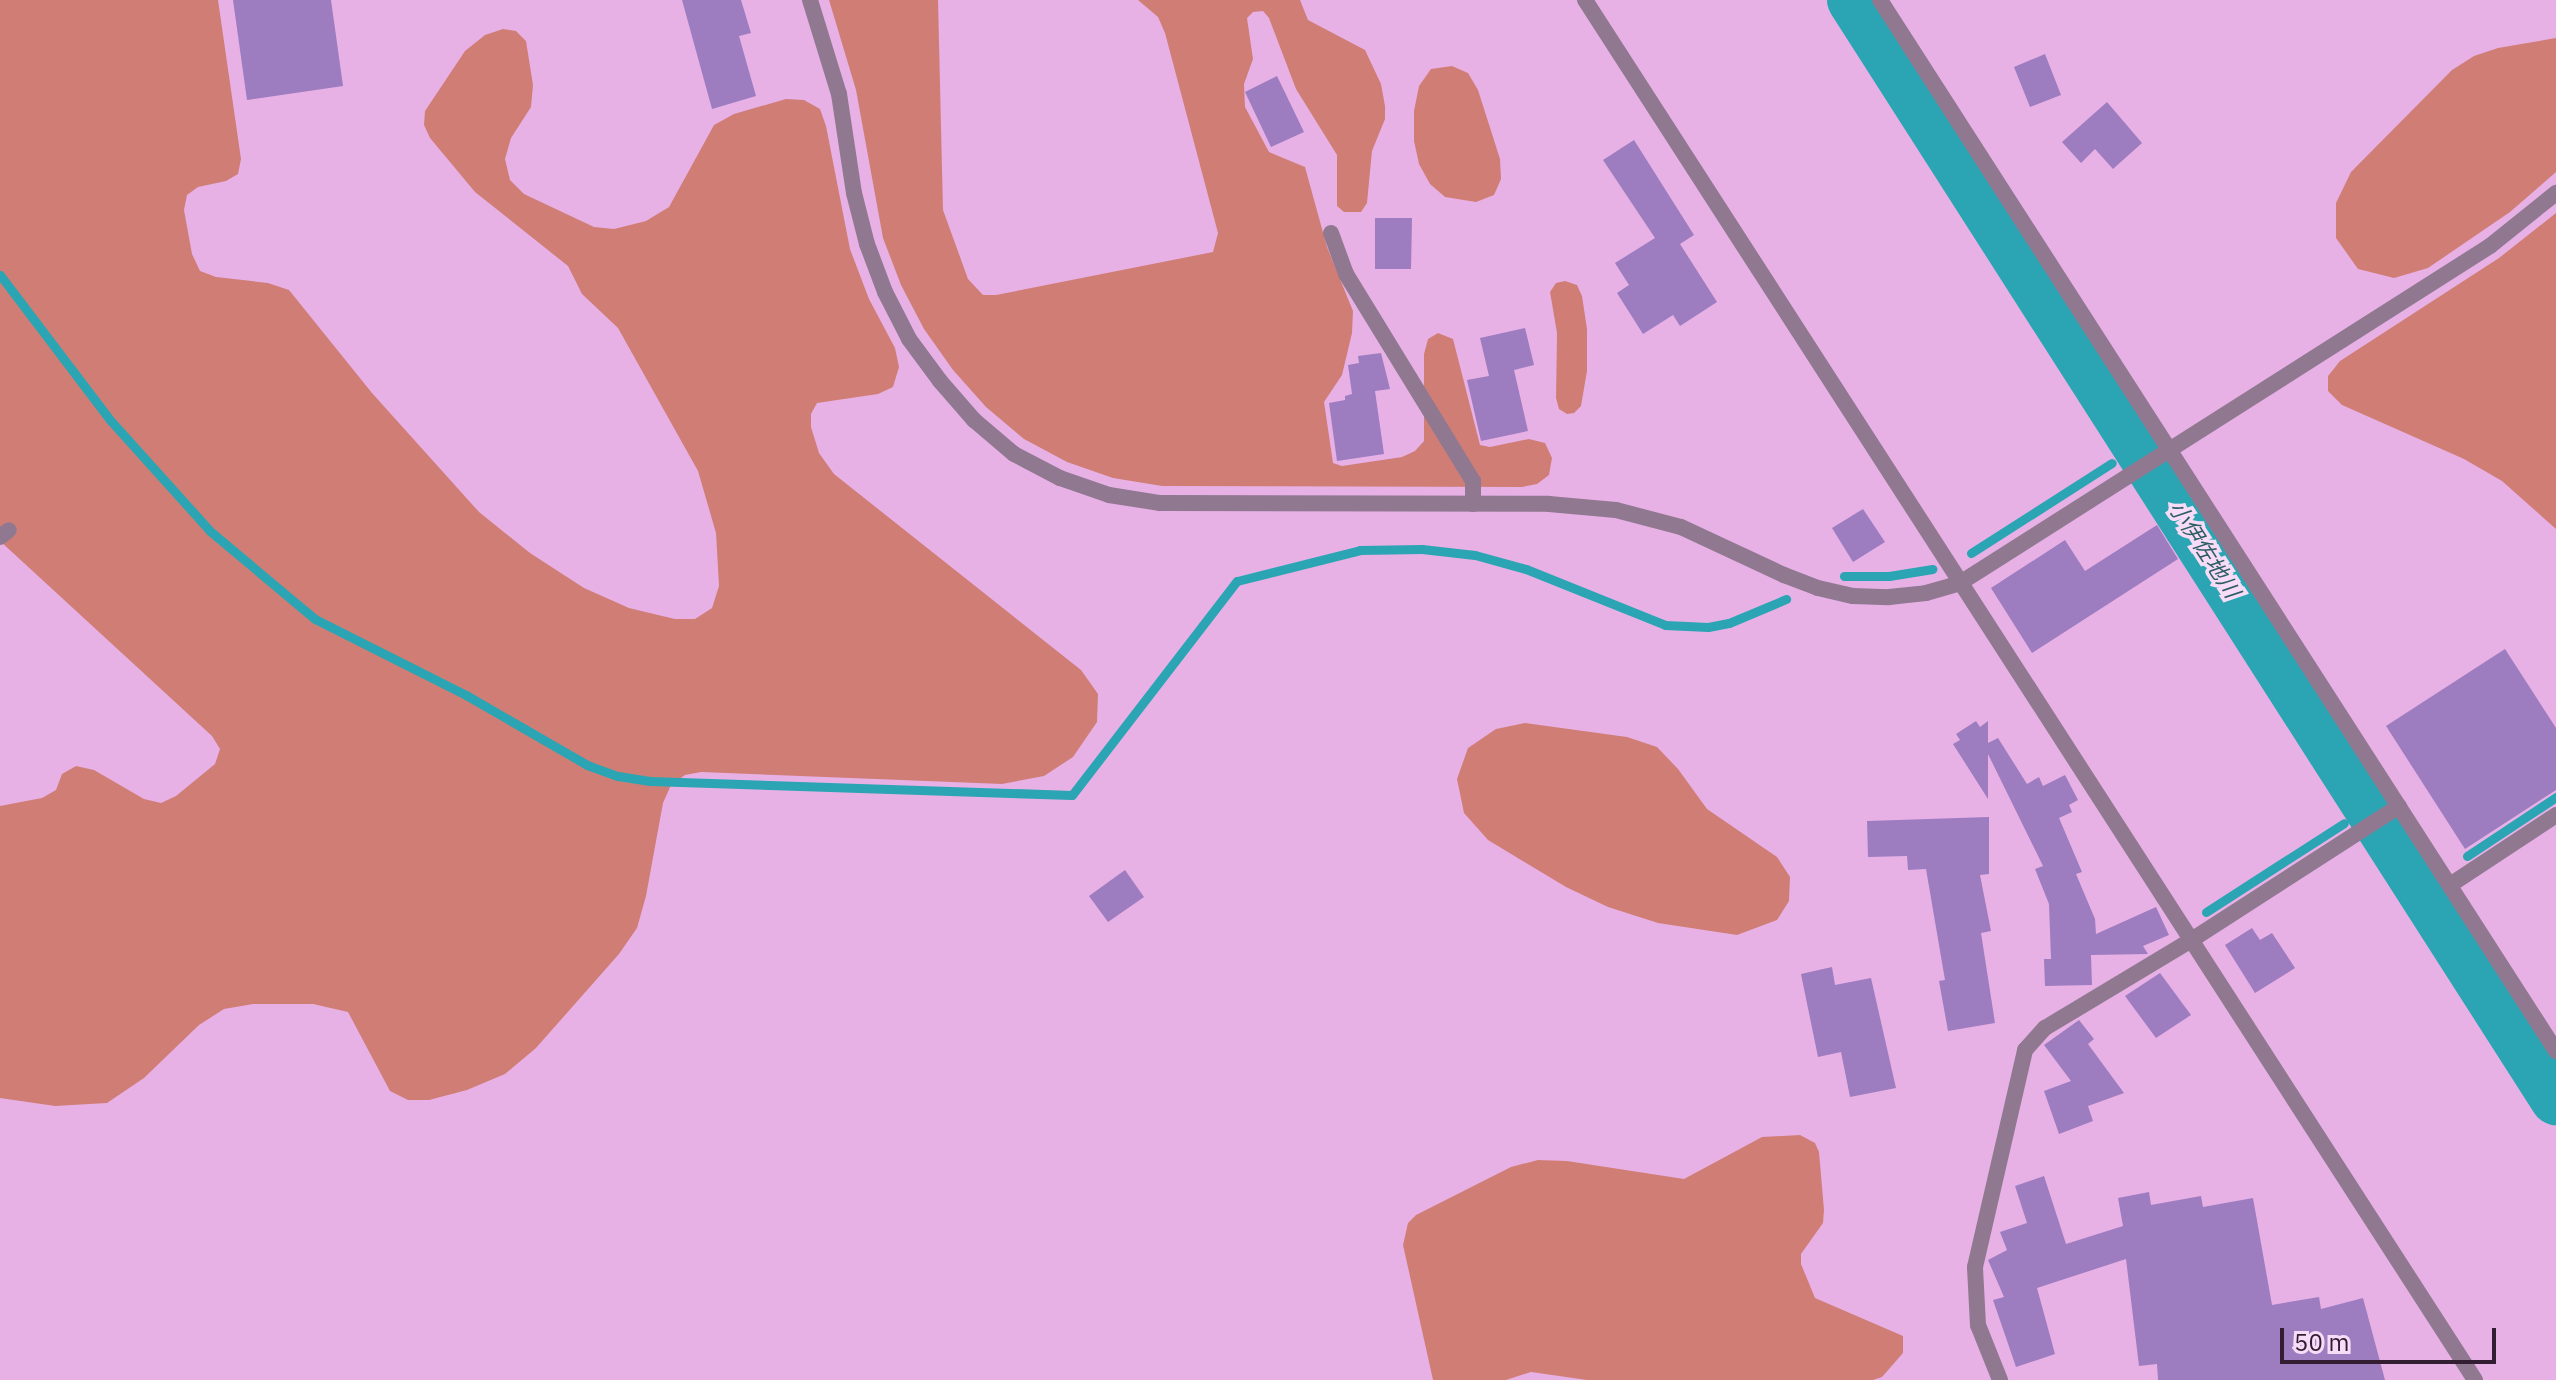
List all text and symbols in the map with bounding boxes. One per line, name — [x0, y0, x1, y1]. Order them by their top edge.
water label: 小伊佐地川 — [2164, 496, 2246, 602]
scale bar — [2284, 1312, 2500, 1362]
text: 50 m — [2294, 1326, 2349, 1358]

